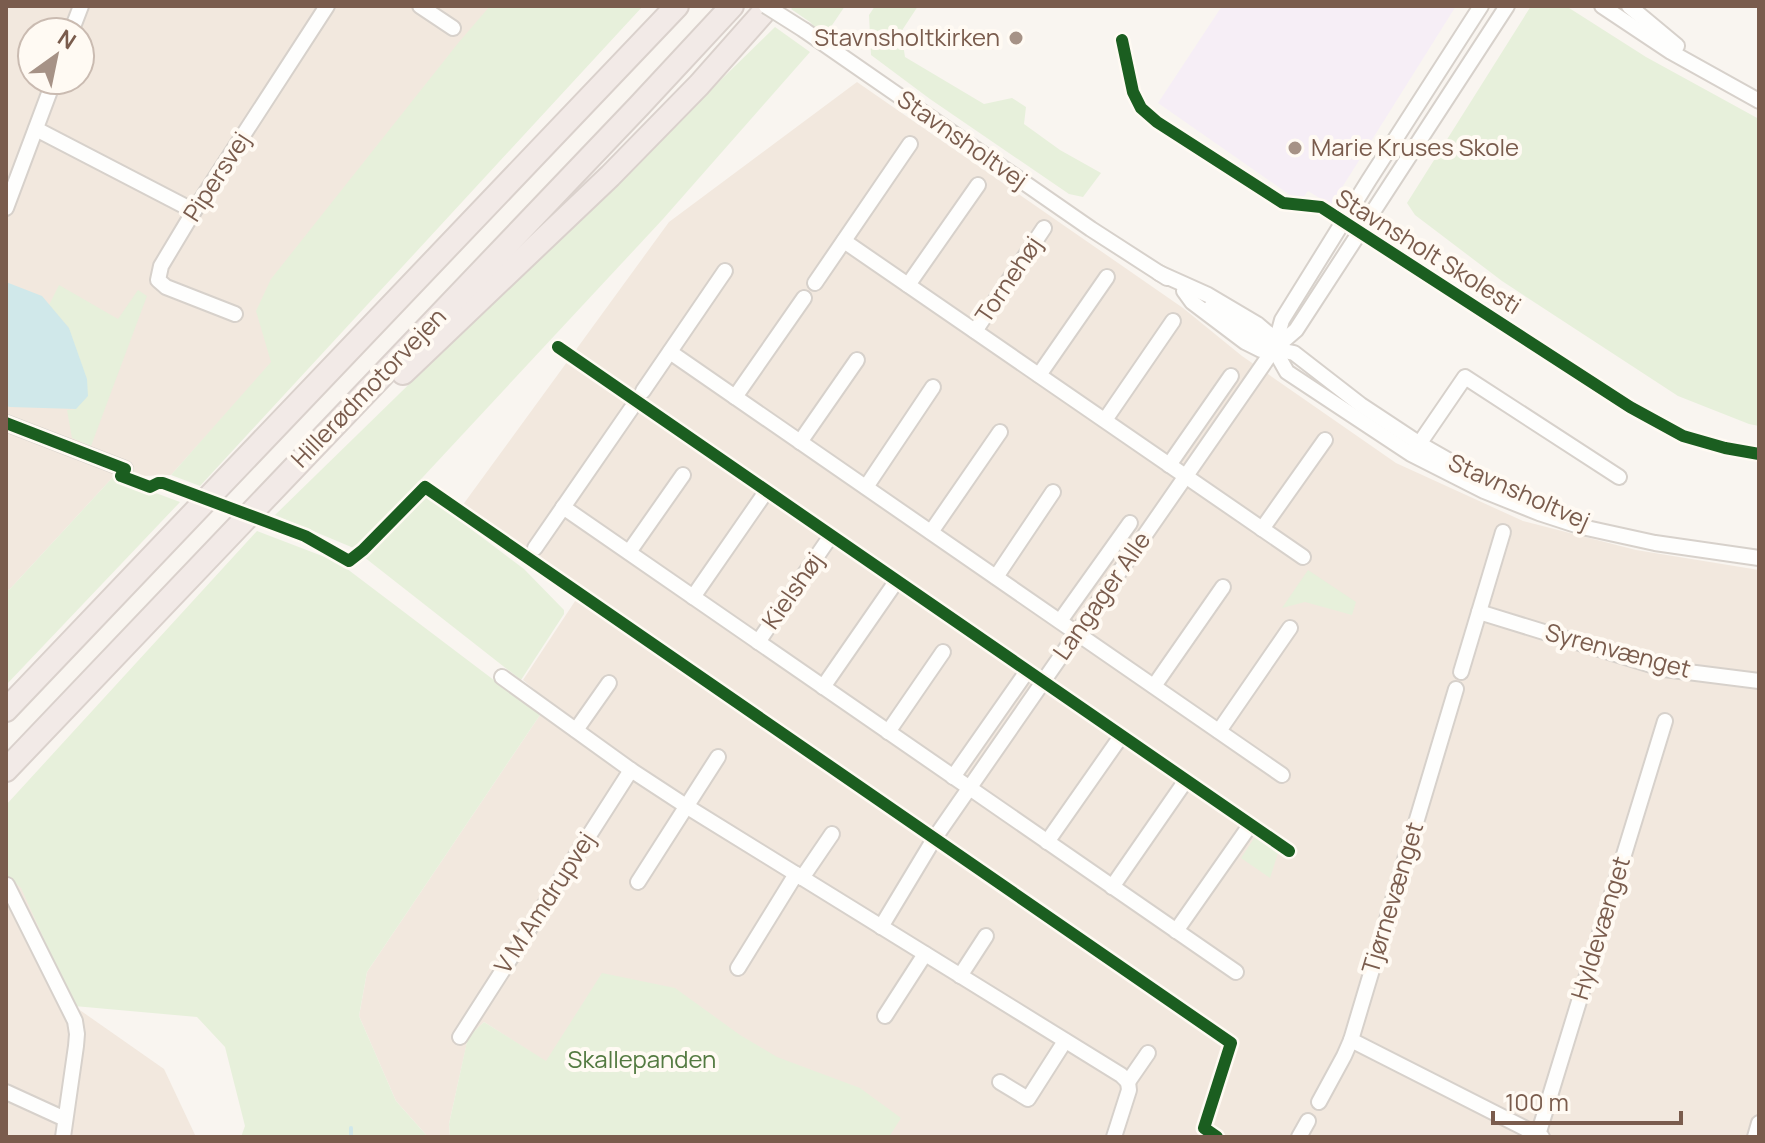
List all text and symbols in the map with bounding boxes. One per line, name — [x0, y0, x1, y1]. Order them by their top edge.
north arrow — [16, 16, 96, 96]
place label: Stavnsholtkirken — [814, 20, 1000, 53]
text: N — [52, 22, 82, 56]
marker: Stavnsholtkirken — [1007, 29, 1025, 47]
street label: Stavnsholtvej — [891, 82, 1034, 196]
street label: Pipersvej — [175, 125, 257, 227]
place label: Marie Kruses Skole — [1311, 130, 1519, 163]
marker: Marie Kruses Skole — [1286, 139, 1304, 157]
street label: Stavnsholt Skolesti — [1330, 180, 1528, 321]
street label: Tornehøj — [967, 229, 1049, 329]
street label: Hillerødmotorvejen — [283, 300, 453, 474]
street label: Stavnsholtvej — [1444, 445, 1596, 537]
street label: Langager Alle — [1044, 524, 1157, 666]
street label: Kielshøj — [753, 545, 830, 635]
street label: Syrenvænget — [1542, 614, 1695, 685]
street label: Tjørnevænget — [1353, 818, 1430, 977]
street label: V M Amdrupvej — [486, 825, 602, 979]
street label: Hyldevænget — [1562, 852, 1637, 1003]
park label: Skallepanden — [568, 1042, 716, 1075]
scale bar — [1493, 1075, 1681, 1125]
text: 100 m — [1505, 1085, 1569, 1118]

